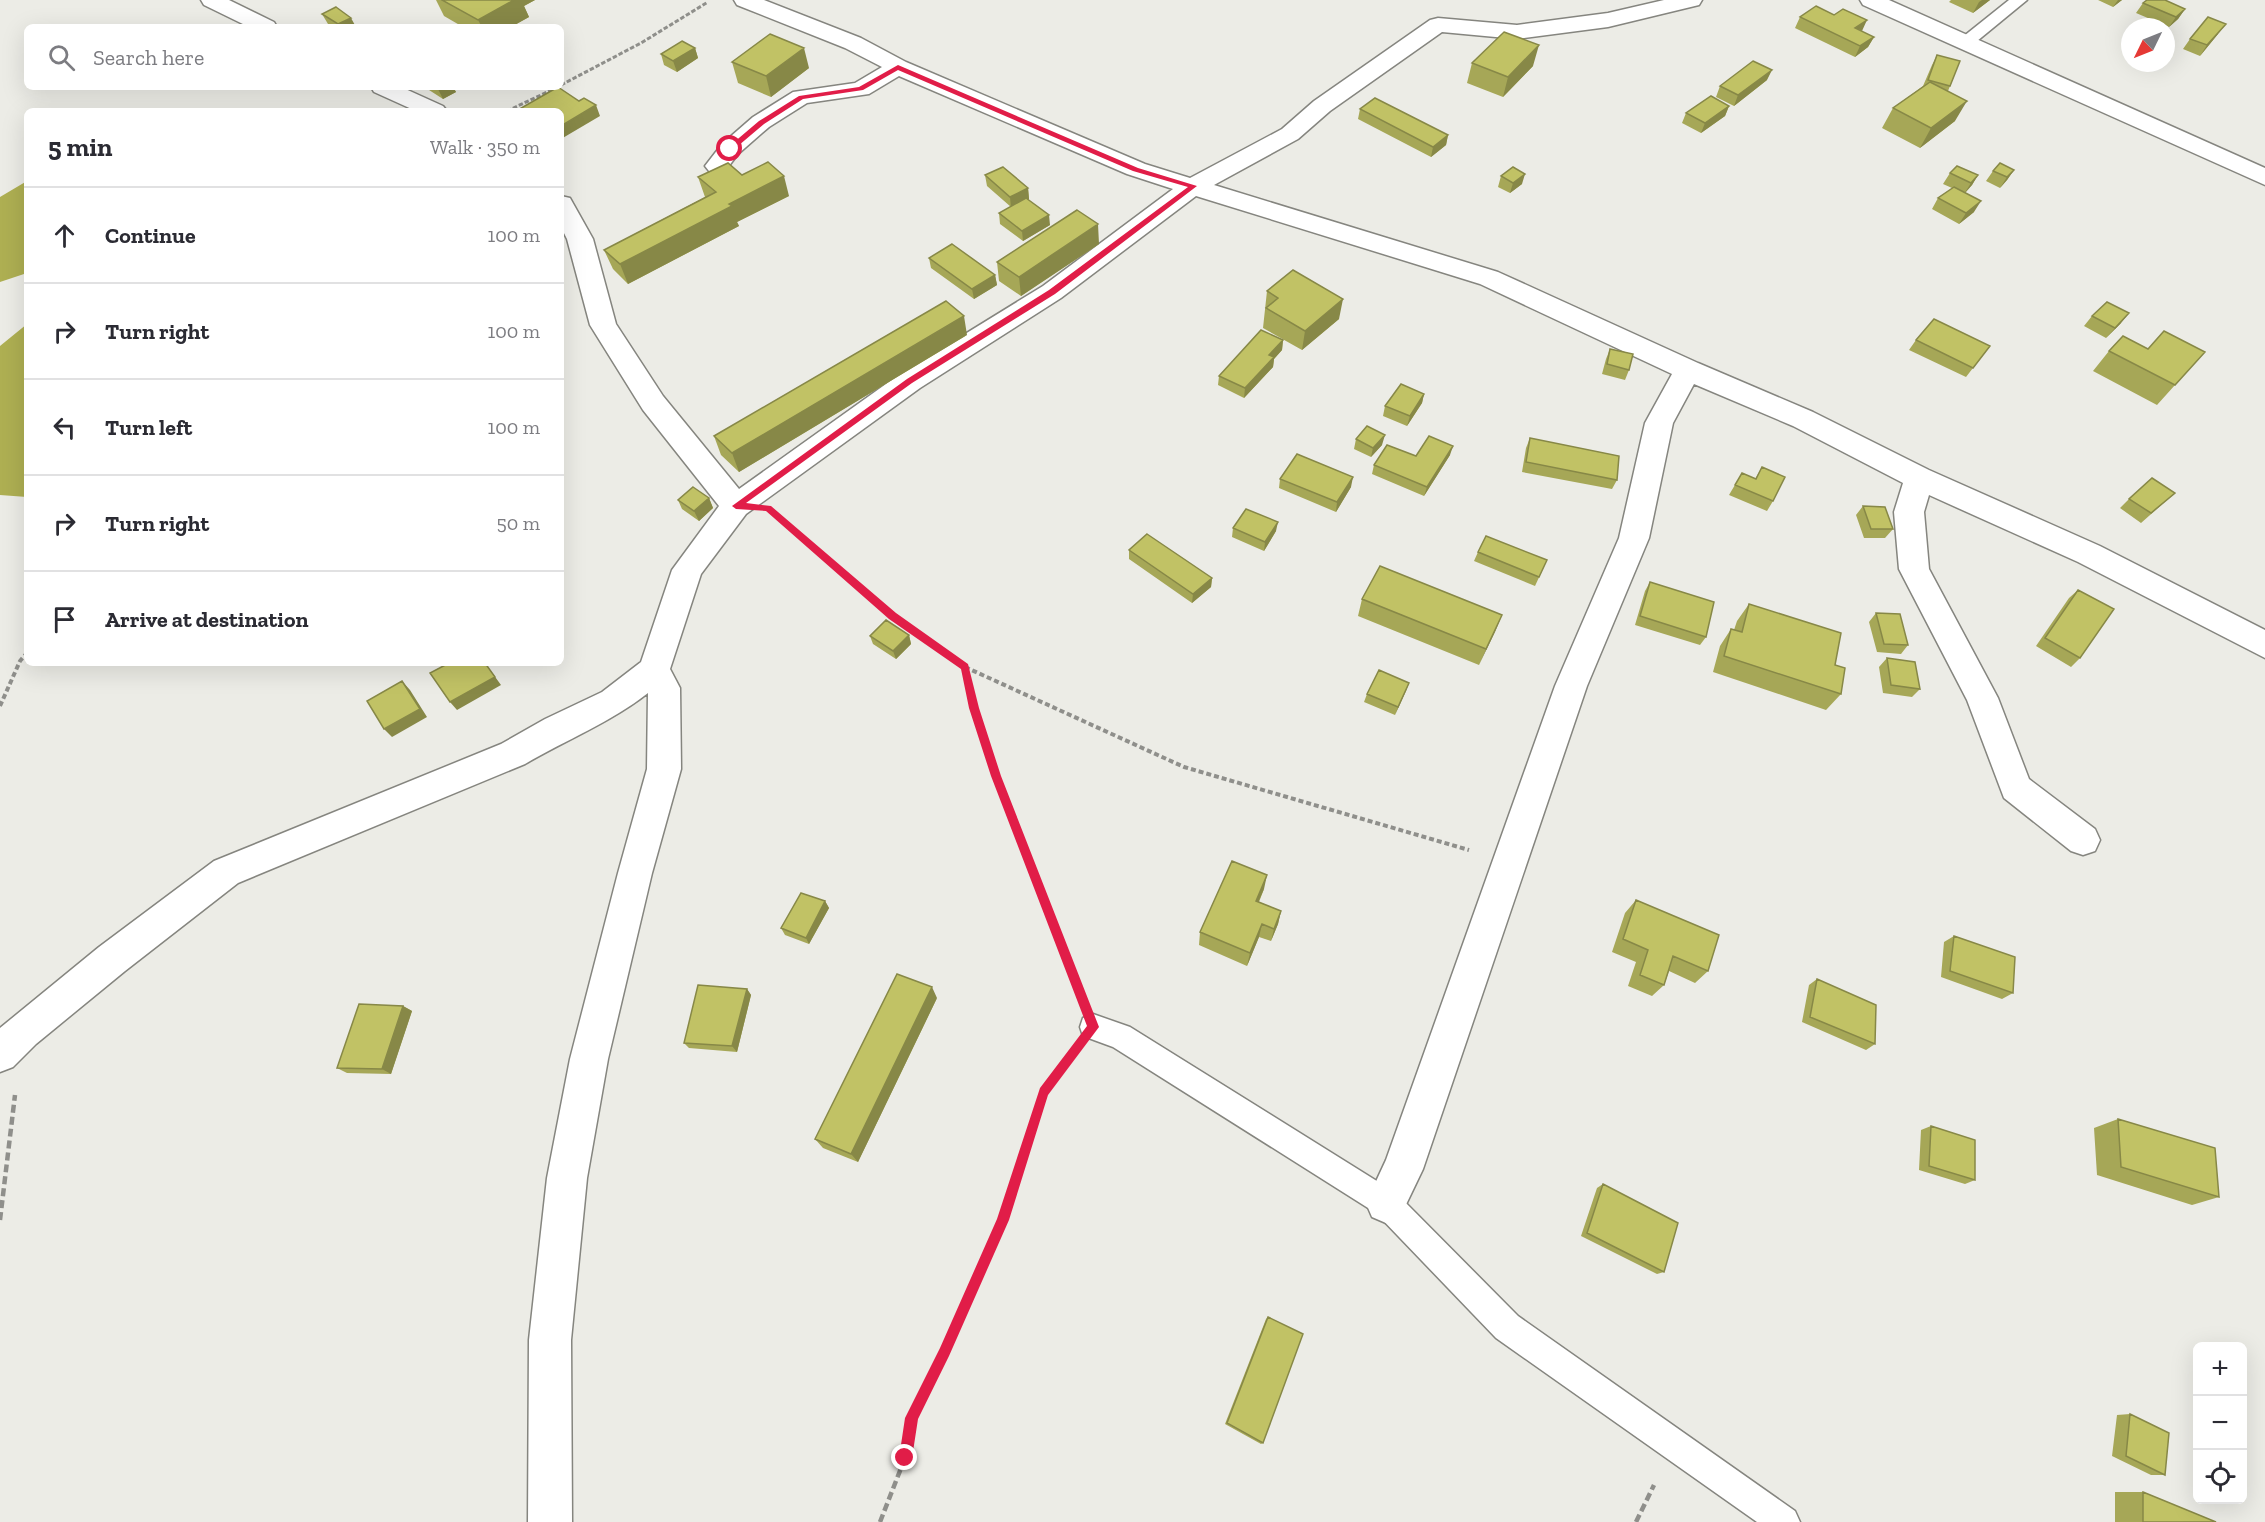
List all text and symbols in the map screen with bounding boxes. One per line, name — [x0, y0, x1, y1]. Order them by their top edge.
north arrow — [2121, 18, 2175, 72]
search box — [24, 24, 564, 90]
icon: search — [45, 41, 78, 74]
text: Search here — [93, 44, 204, 71]
text: 5 min — [48, 131, 112, 163]
text: Walk · 350 m — [430, 135, 540, 159]
route start — [716, 135, 742, 161]
icon: ahead — [48, 219, 81, 252]
text: Continue — [105, 222, 196, 249]
text: 100 m — [487, 223, 540, 247]
icon: right — [48, 315, 81, 348]
text: Turn right — [105, 318, 209, 345]
text: 100 m — [487, 319, 540, 343]
icon: left — [48, 411, 81, 444]
text: Turn left — [105, 414, 192, 441]
text: 100 m — [487, 415, 540, 439]
icon: right — [48, 507, 81, 540]
text: Turn right — [105, 510, 209, 537]
text: 50 m — [496, 511, 540, 535]
icon: arrive — [48, 603, 81, 636]
text: Arrive at destination — [105, 606, 308, 633]
map controls — [2193, 1342, 2247, 1504]
button: + — [2193, 1342, 2247, 1396]
button: − — [2193, 1396, 2247, 1450]
route end — [891, 1444, 917, 1470]
button: locate — [2193, 1450, 2247, 1504]

